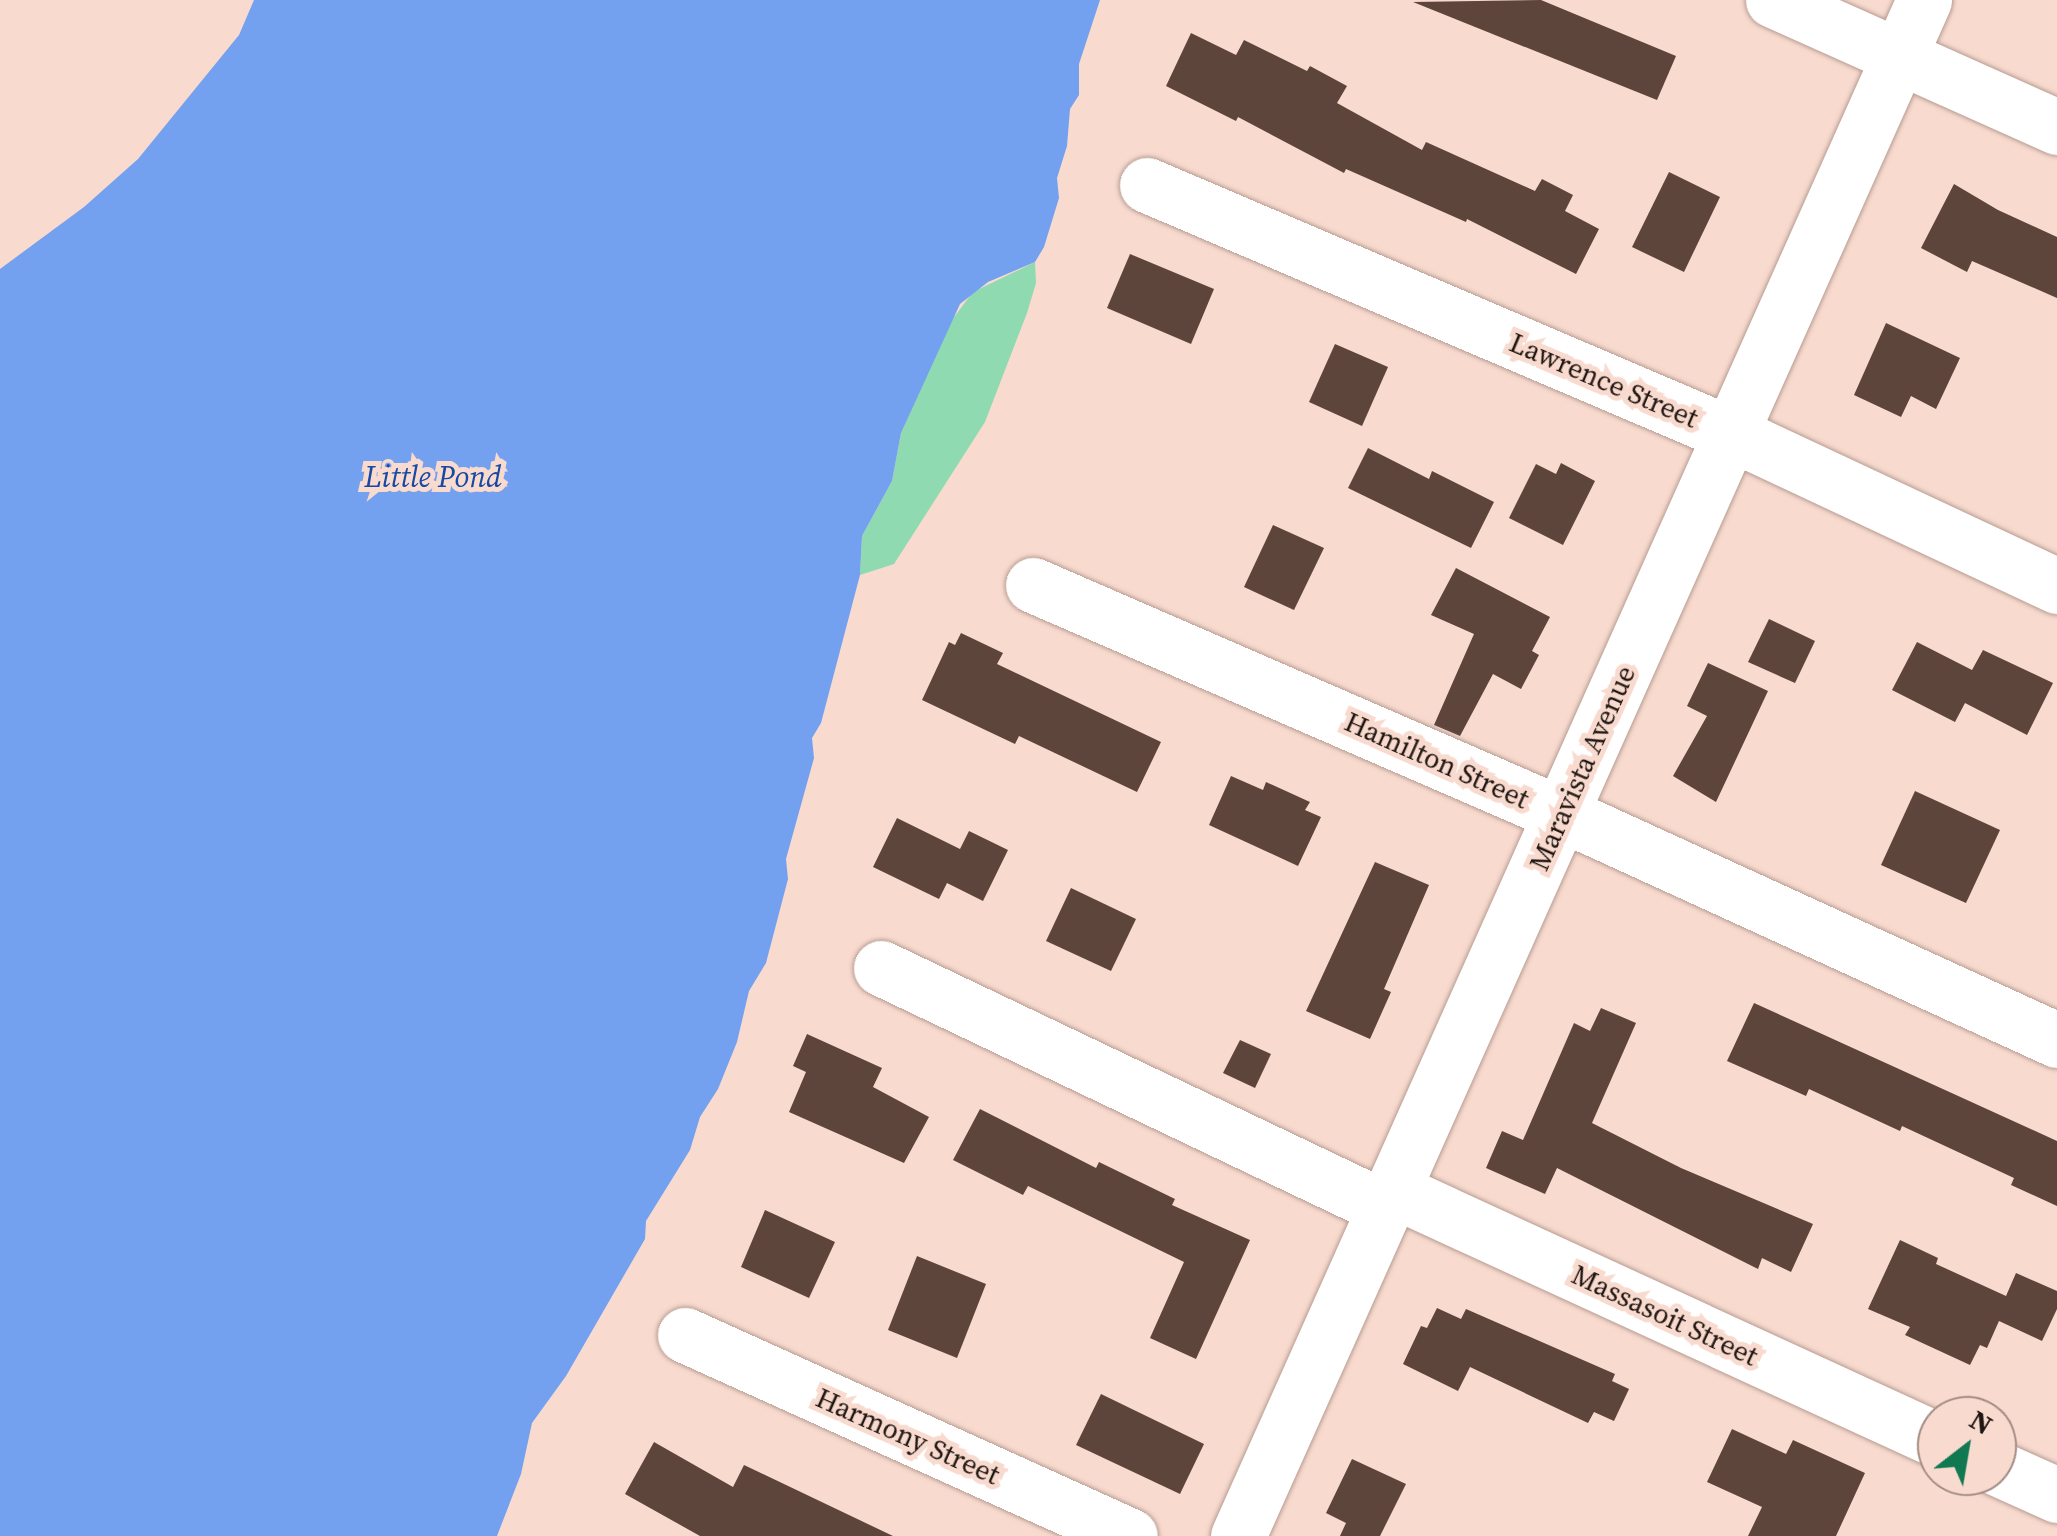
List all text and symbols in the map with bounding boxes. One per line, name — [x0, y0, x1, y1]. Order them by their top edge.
street label: Lawrence Street — [1505, 325, 1703, 435]
water label: Little Pond — [364, 459, 502, 495]
street label: Maravista Avenue — [1522, 660, 1642, 876]
street label: Hamilton Street — [1340, 704, 1534, 816]
street label: Massasoit Street — [1567, 1257, 1763, 1373]
street label: Harmony Street — [811, 1381, 1005, 1491]
north arrow — [1917, 1396, 2017, 1496]
text: N — [1963, 1400, 2000, 1444]

